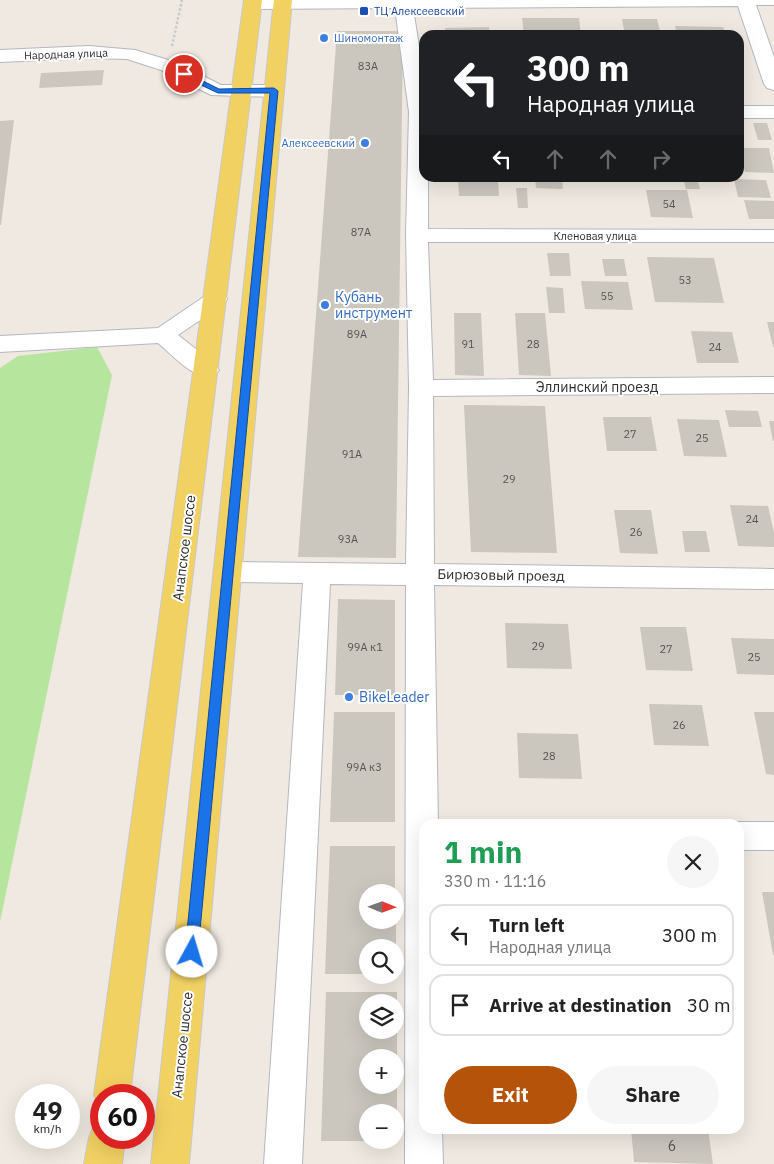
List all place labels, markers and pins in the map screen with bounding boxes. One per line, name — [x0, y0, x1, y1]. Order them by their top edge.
place label: ТЦ Алексеевский — [374, 4, 464, 18]
marker: ТЦ Алексеевский — [358, 5, 370, 17]
place label: Шиномонтаж — [334, 31, 404, 45]
marker: Шиномонтаж — [318, 32, 330, 44]
pin — [163, 53, 205, 95]
place label: Алексеевский — [281, 136, 355, 150]
marker: Алексеевский — [359, 137, 371, 149]
place label: Кубань инструмент — [335, 288, 413, 322]
marker: Кубань инструмент — [319, 299, 331, 311]
place label: BikeLeader — [359, 688, 429, 706]
marker: BikeLeader — [343, 691, 355, 703]

